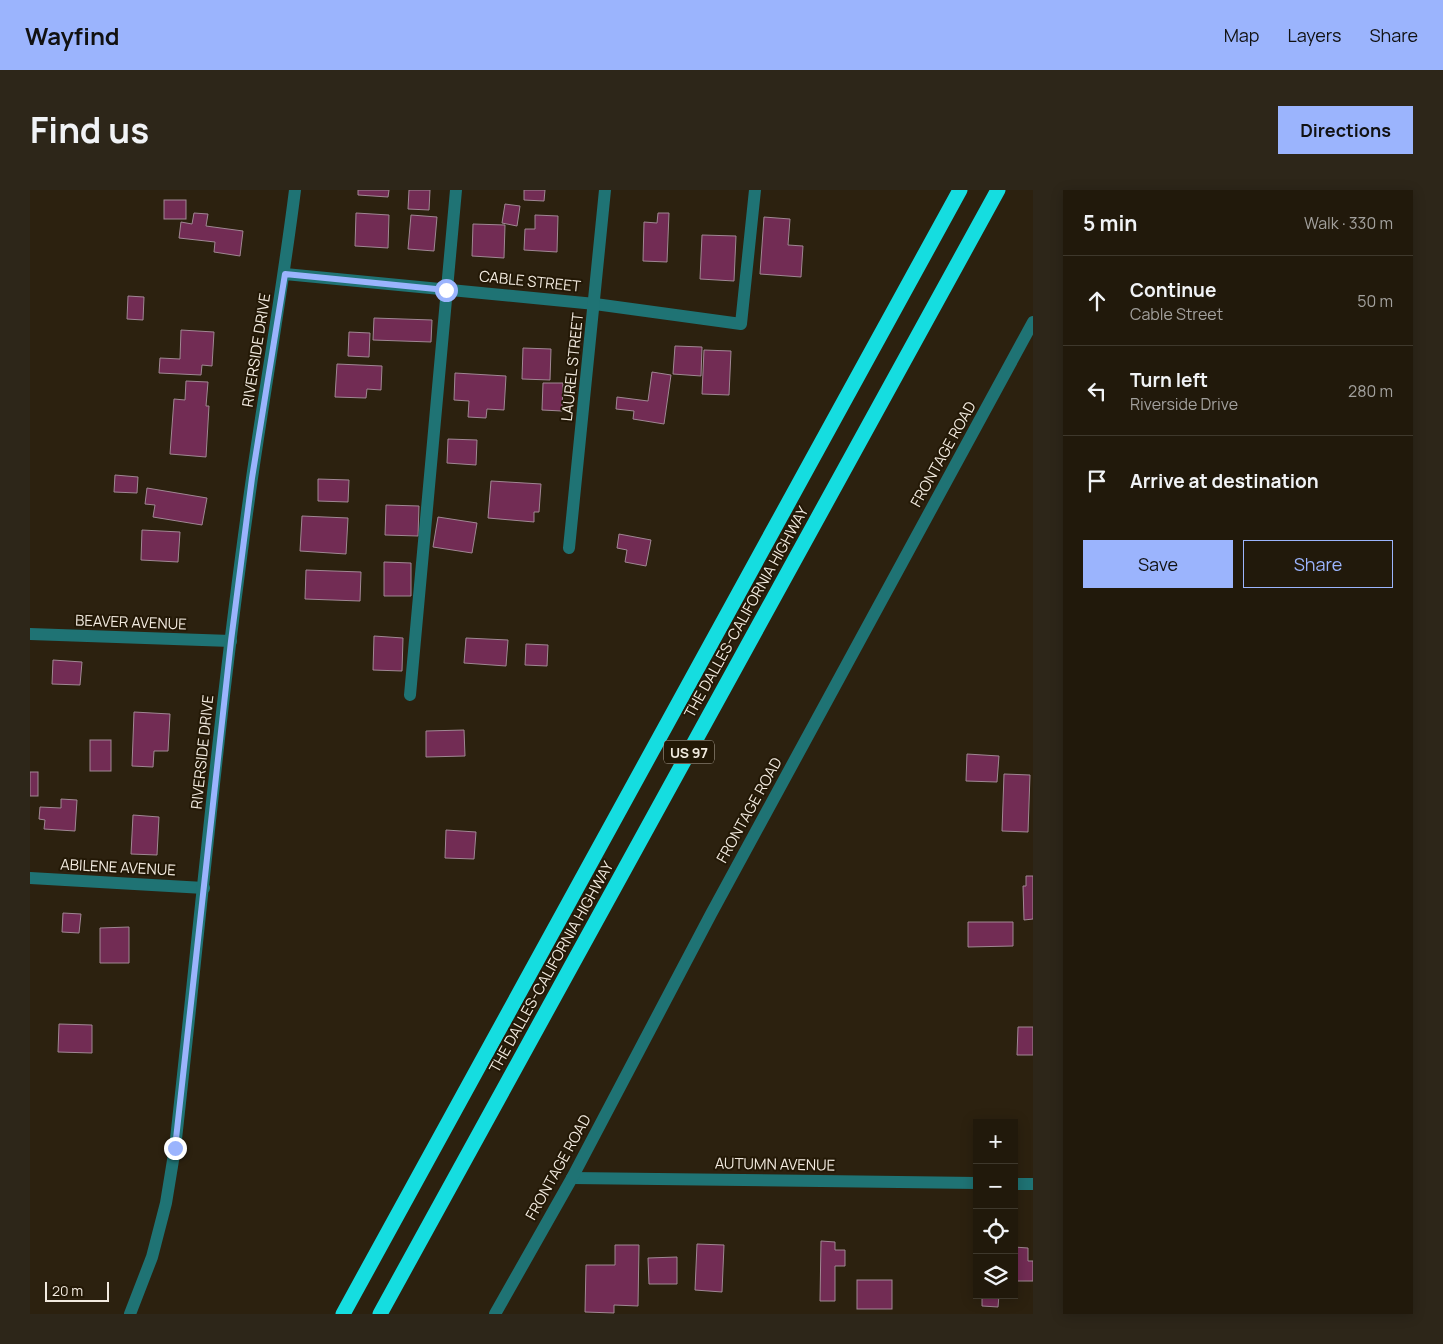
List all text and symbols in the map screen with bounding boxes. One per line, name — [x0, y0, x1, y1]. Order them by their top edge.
text: Wayfind — [25, 19, 120, 52]
text: Map — [1224, 23, 1259, 47]
text: Layers — [1287, 23, 1341, 47]
text: Share — [1369, 23, 1418, 47]
text: Find us — [30, 106, 149, 154]
button: Directions — [1278, 106, 1413, 154]
text: 5 min — [1083, 209, 1137, 237]
text: Walk · 330 m — [1304, 212, 1393, 234]
street label: CABLE STREET — [478, 265, 582, 297]
text: Continue — [1130, 277, 1216, 303]
route start — [435, 279, 458, 302]
icon: ahead — [1083, 287, 1111, 315]
text: 50 m — [1357, 290, 1393, 312]
street label: RIVERSIDE DRIVE — [237, 292, 275, 408]
text: Cable Street — [1130, 303, 1223, 325]
street label: LAUREL STREET — [556, 312, 588, 422]
text: Turn left — [1130, 367, 1208, 393]
icon: left — [1083, 377, 1111, 405]
text: 280 m — [1348, 380, 1393, 402]
text: Riverside Drive — [1130, 393, 1238, 415]
street label: FRONTAGE ROAD — [905, 397, 981, 511]
icon: arrive — [1083, 467, 1111, 495]
text: Arrive at destination — [1130, 468, 1319, 494]
street label: THE DALLES-CALIFORNIA HIGHWAY — [679, 502, 813, 722]
button: Save — [1083, 540, 1233, 588]
button: Share — [1243, 540, 1393, 588]
street label: BEAVER AVENUE — [75, 610, 187, 634]
street label: RIVERSIDE DRIVE — [186, 694, 218, 810]
road number: US 97 — [664, 740, 714, 764]
street label: FRONTAGE ROAD — [711, 753, 787, 867]
street label: ABILENE AVENUE — [60, 853, 176, 881]
street label: THE DALLES-CALIFORNIA HIGHWAY — [484, 857, 618, 1077]
street label: FRONTAGE ROAD — [520, 1110, 596, 1224]
map controls — [973, 1119, 1018, 1299]
button: + — [973, 1119, 1018, 1164]
route end — [164, 1137, 187, 1160]
street label: AUTUMN AVENUE — [715, 1152, 835, 1176]
button: − — [973, 1164, 1018, 1209]
button: locate — [973, 1209, 1018, 1254]
button: layers — [973, 1254, 1018, 1299]
scale bar — [45, 1279, 109, 1302]
text: 20 m — [52, 1281, 83, 1300]

